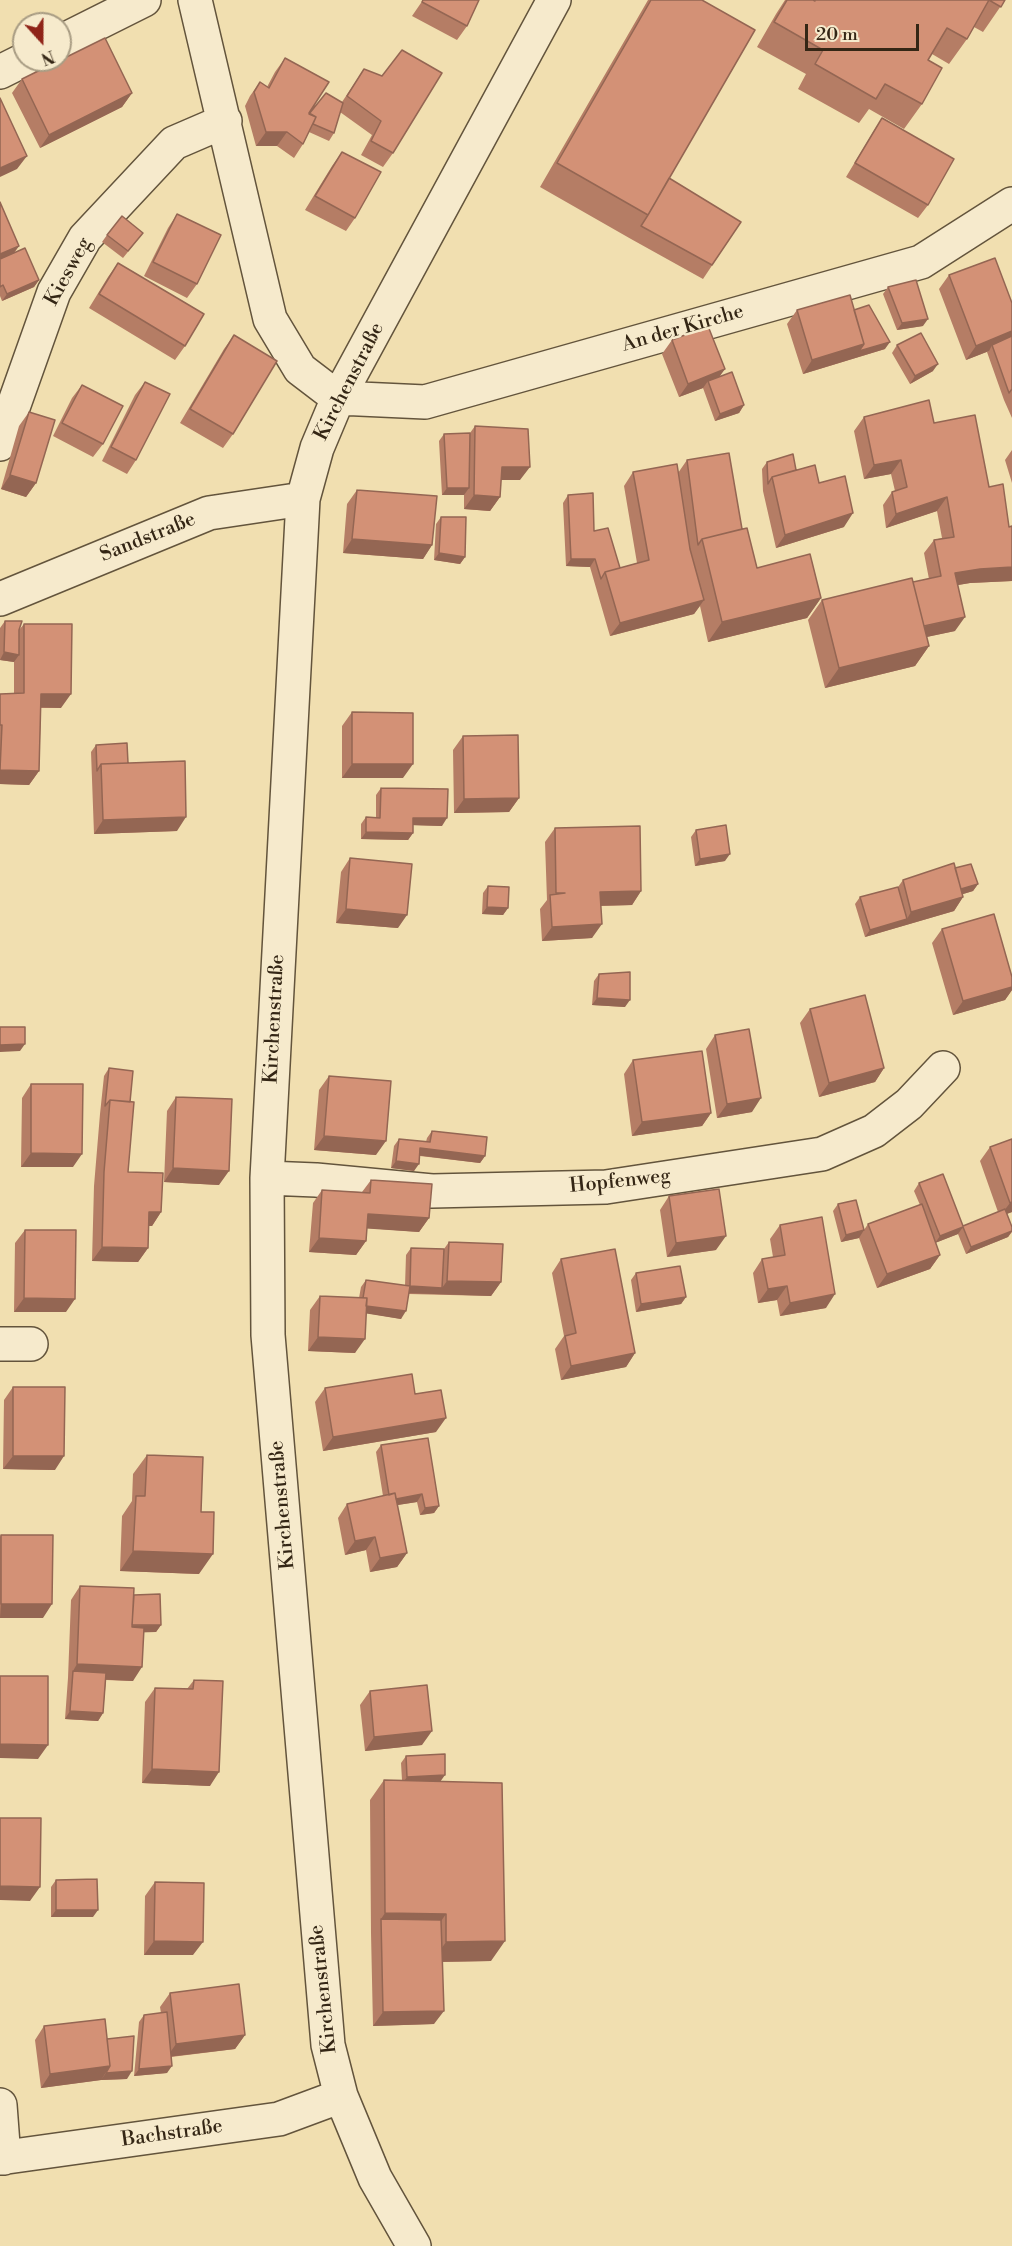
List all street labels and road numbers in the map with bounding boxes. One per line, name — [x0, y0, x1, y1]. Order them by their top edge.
street label: Kiesweg — [40, 234, 98, 310]
street label: An der Kirche — [619, 300, 747, 358]
street label: Kirchenstraße — [310, 319, 390, 445]
street label: Sandstraße — [97, 508, 199, 568]
street label: Kirchenstraße — [260, 954, 290, 1084]
street label: Hopfenweg — [568, 1165, 672, 1199]
street label: Kirchenstraße — [265, 1439, 301, 1571]
street label: Kirchenstraße — [305, 1923, 343, 2055]
street label: Bachstraße — [120, 2115, 224, 2153]

